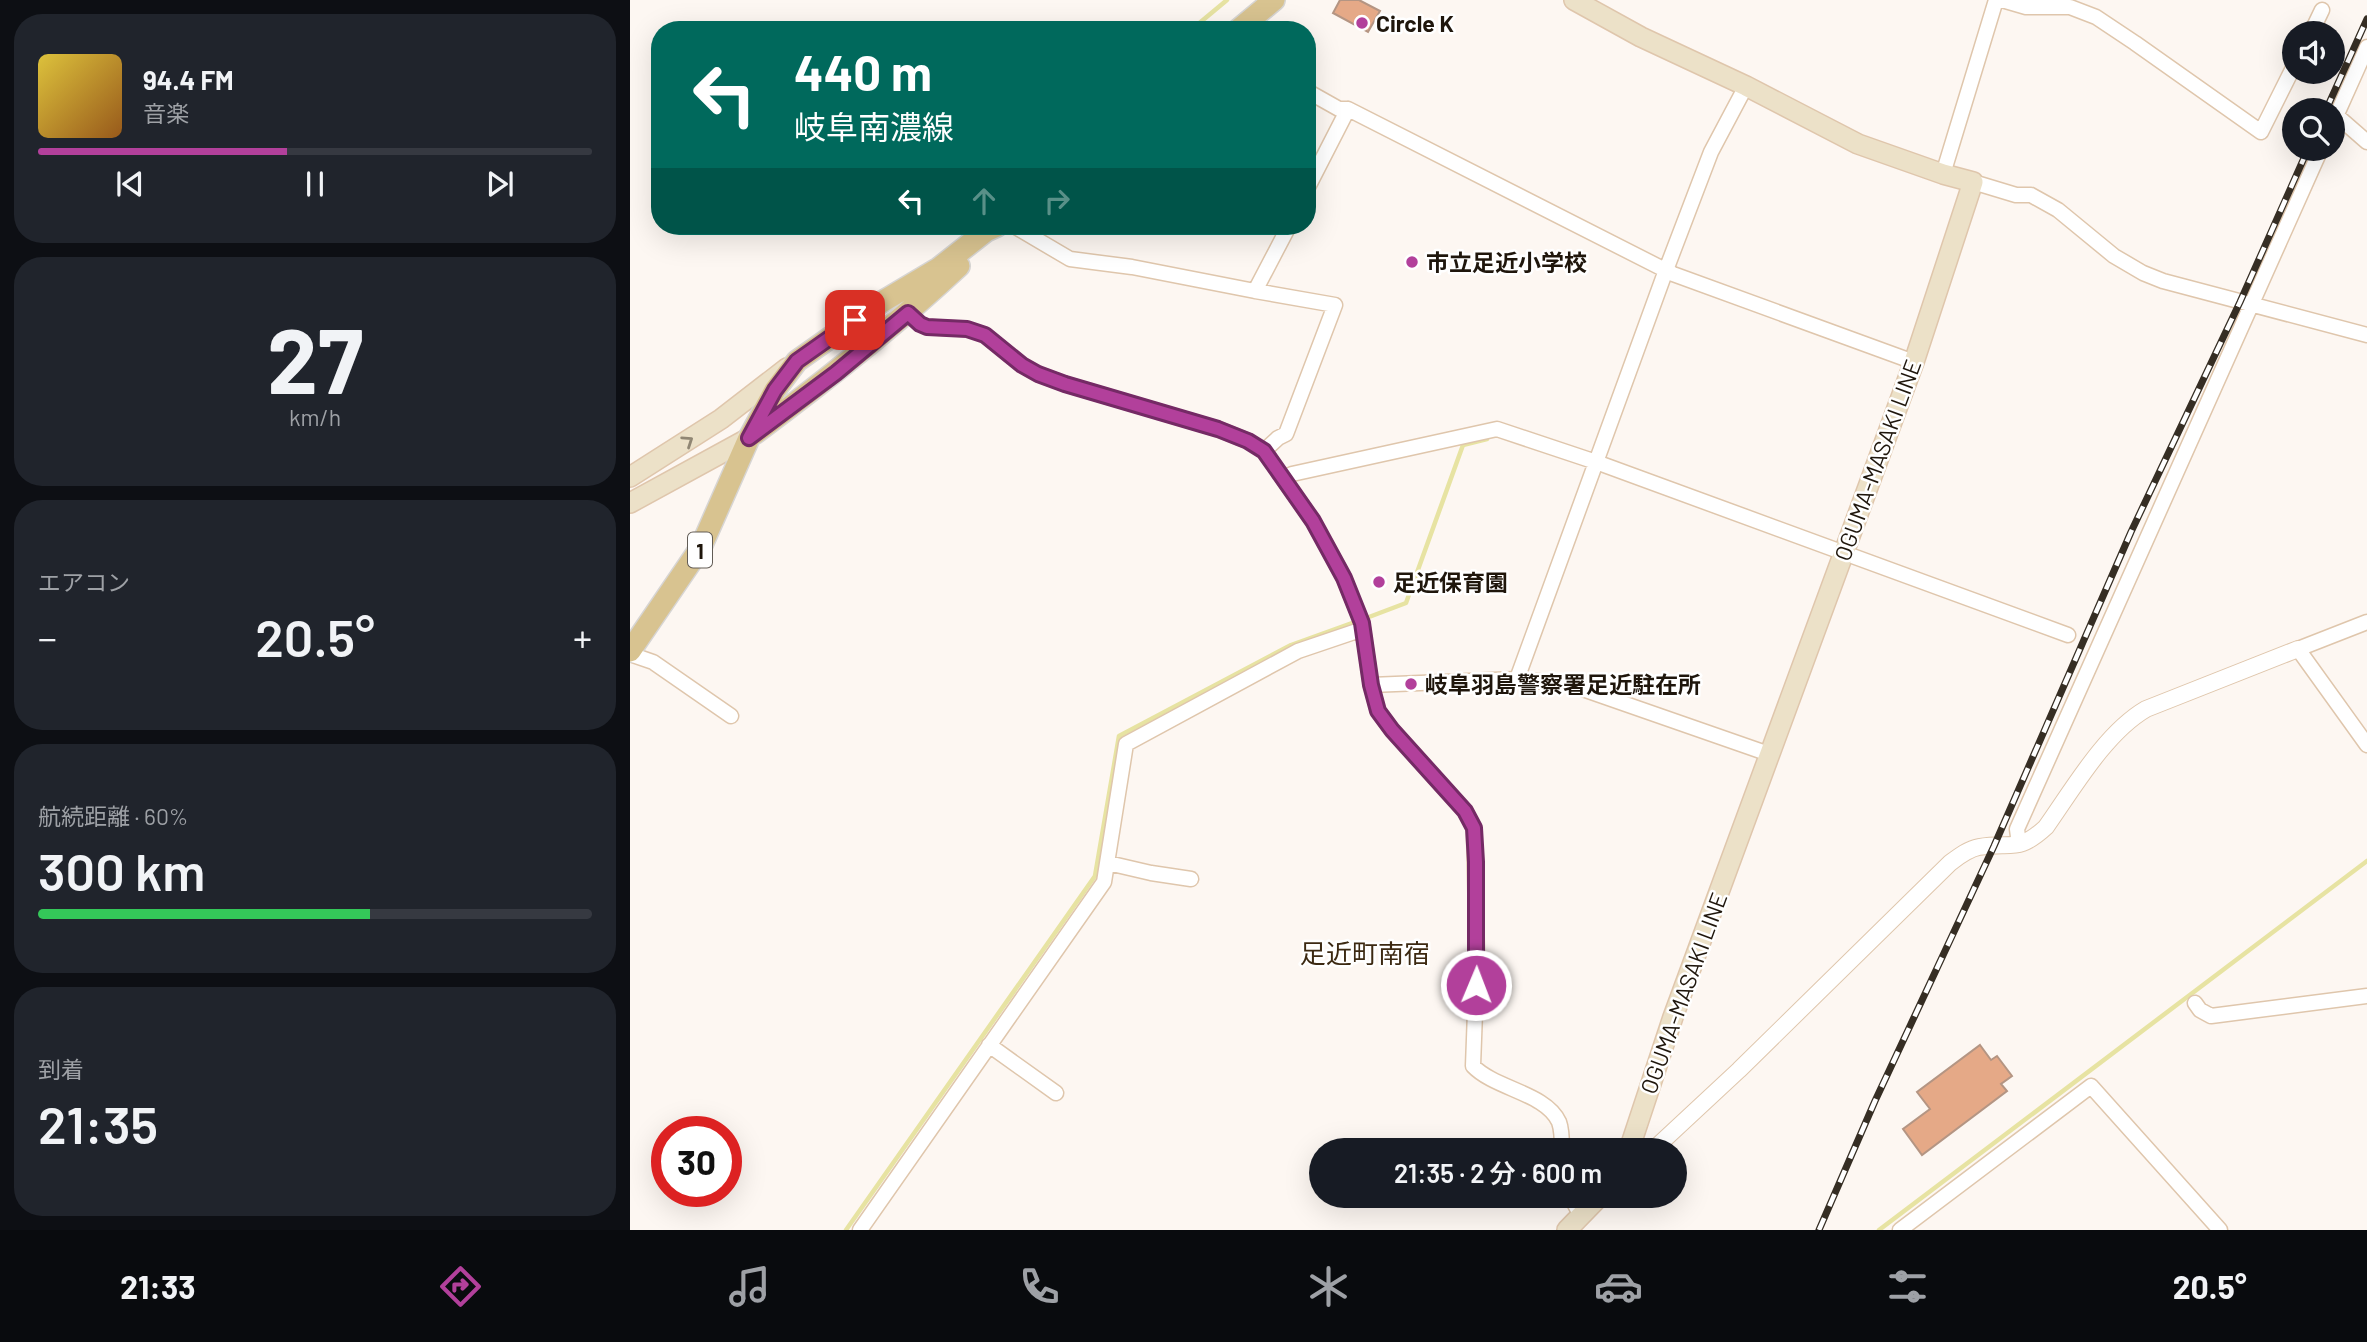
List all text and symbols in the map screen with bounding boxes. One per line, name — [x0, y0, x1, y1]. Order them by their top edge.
place label: Circle K — [1376, 9, 1454, 37]
marker: Circle K — [1354, 15, 1370, 31]
map controls — [2282, 21, 2345, 161]
button: sound — [2282, 21, 2345, 84]
text: 440 m — [794, 42, 932, 101]
icon: left — [679, 49, 770, 140]
text: 94.4 FM — [143, 64, 234, 95]
button: search — [2282, 98, 2345, 161]
text: 音楽 — [143, 99, 189, 127]
text: 岐阜南濃線 — [794, 107, 954, 145]
icon: previous — [111, 165, 149, 203]
icon: pause — [296, 165, 334, 203]
icon: next — [481, 165, 519, 203]
icon: left — [892, 182, 930, 220]
icon: ahead — [965, 182, 1003, 220]
icon: right — [1038, 182, 1076, 220]
place label: 市立足近小学校 — [1426, 248, 1587, 276]
marker: 市立足近小学校 — [1404, 254, 1420, 270]
pin — [825, 290, 885, 350]
icon: arrive — [836, 301, 874, 339]
text: 27 — [267, 303, 363, 412]
street label: OGUMA-MASAKI LINE — [1828, 355, 1926, 565]
text: km/h — [289, 403, 341, 431]
one-way arrow — [680, 437, 693, 449]
road number: 1 — [688, 532, 712, 568]
text: エアコン — [38, 568, 130, 596]
place label: 足近保育園 — [1393, 568, 1508, 596]
marker: 足近保育園 — [1371, 574, 1387, 590]
text: 20.5° — [255, 605, 375, 667]
text: − — [38, 614, 57, 660]
text: + — [573, 614, 592, 660]
place label: 岐阜羽島警察署足近駐在所 — [1425, 670, 1701, 698]
marker: 岐阜羽島警察署足近駐在所 — [1403, 676, 1419, 692]
text: 航続距離 · 60% — [38, 802, 188, 830]
text: 300 km — [38, 839, 205, 901]
street label: OGUMA-MASAKI LINE — [1634, 888, 1732, 1098]
district label: 足近町南宿 — [1300, 937, 1430, 968]
position arrow — [1439, 948, 1513, 1022]
text: 到着 — [38, 1055, 84, 1083]
text: 21:35 — [38, 1092, 158, 1154]
speed limit sign: 30 — [651, 1116, 742, 1207]
text: 21:35 · 2 分 · 600 m — [1394, 1157, 1602, 1188]
icon: directions — [436, 1262, 485, 1311]
icon: music — [725, 1262, 774, 1311]
icon: phone — [1015, 1262, 1064, 1311]
icon: climate — [1304, 1262, 1353, 1311]
icon: car — [1594, 1262, 1643, 1311]
icon: filters — [1883, 1262, 1932, 1311]
text: 21:33 — [120, 1267, 195, 1305]
text: 20.5° — [2173, 1267, 2247, 1305]

